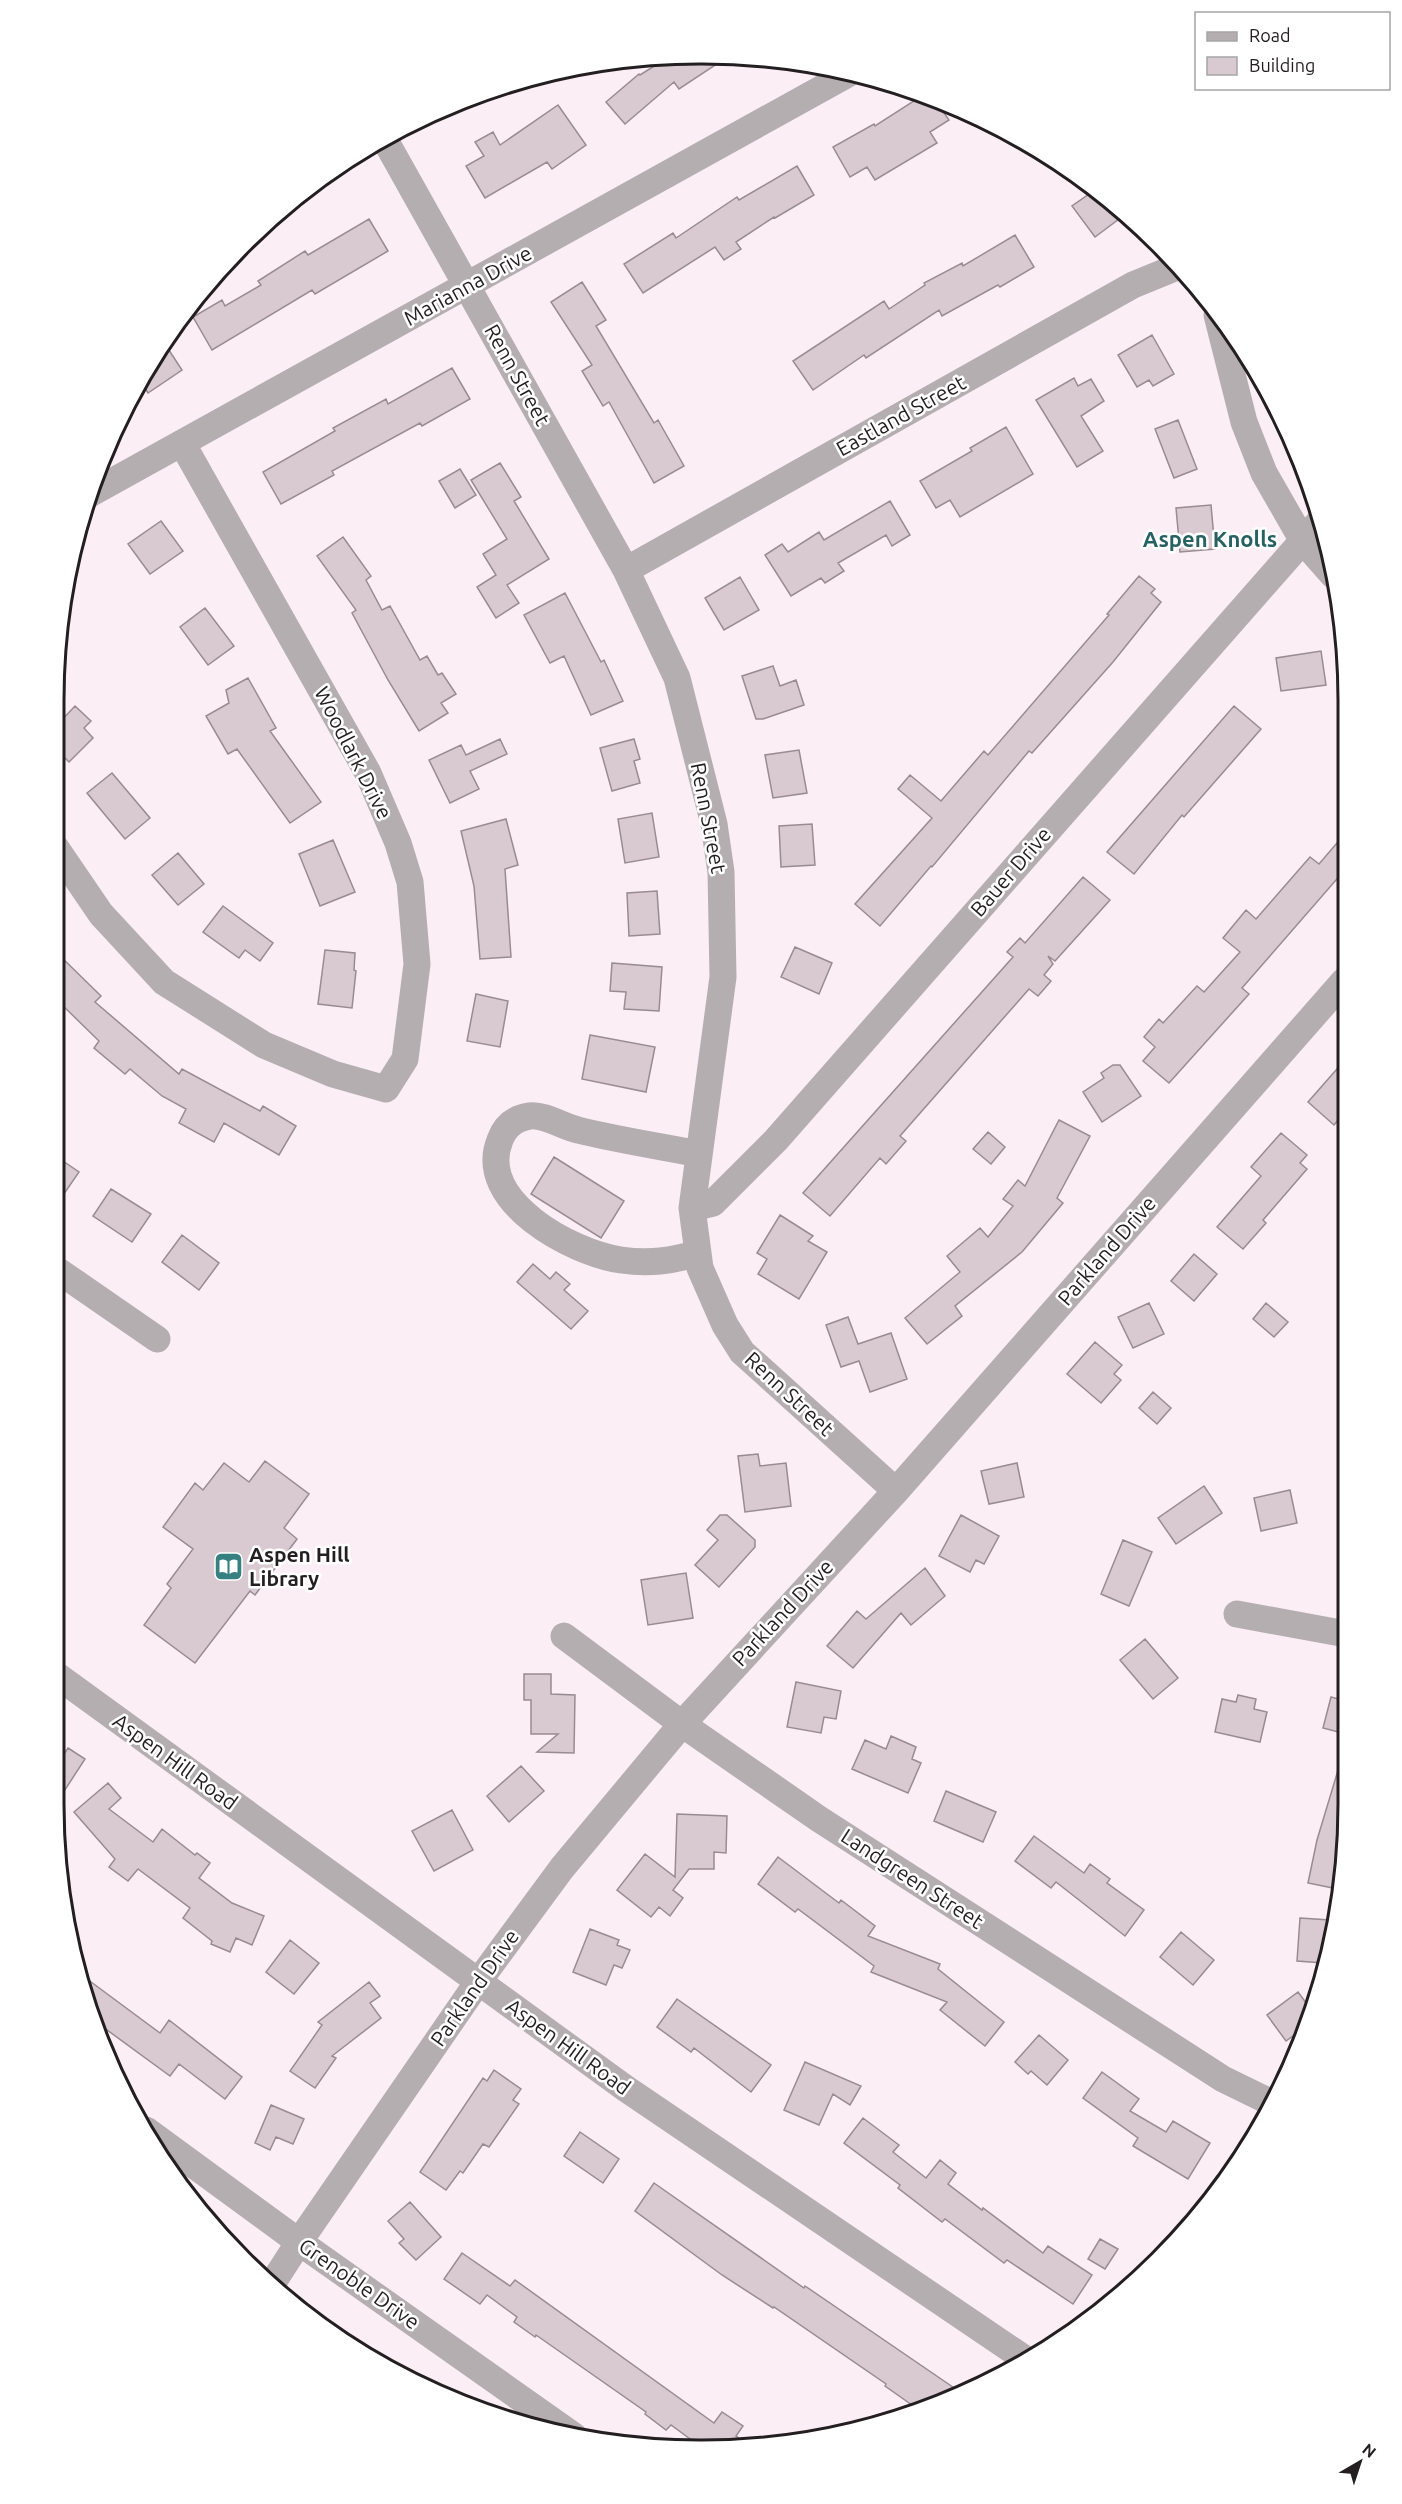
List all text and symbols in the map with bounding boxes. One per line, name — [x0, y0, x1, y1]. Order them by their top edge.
legend — [1195, 12, 1390, 90]
text: Road — [1249, 25, 1291, 45]
text: Building — [1249, 55, 1315, 75]
street label: Marianna Drive — [400, 240, 535, 330]
street label: Renn Street — [480, 320, 556, 429]
street label: Eastland Street — [832, 370, 969, 461]
district label: Aspen Knolls — [1143, 526, 1277, 551]
street label: Woodlark Drive — [310, 682, 398, 823]
street label: Renn Street — [687, 761, 731, 875]
street label: Bauer Drive — [965, 822, 1055, 921]
street label: Parkland Drive — [1052, 1191, 1160, 1310]
street label: Renn Street — [741, 1346, 839, 1440]
place label: Aspen Hill Library — [249, 1542, 350, 1590]
library icon: Aspen Hill Library — [212, 1551, 244, 1583]
street label: Parkland Drive — [727, 1554, 838, 1671]
street label: Aspen Hill Road — [109, 1708, 242, 1814]
street label: Landgreen Street — [837, 1823, 988, 1933]
street label: Parkland Drive — [425, 1925, 523, 2050]
street label: Aspen Hill Road — [502, 1993, 635, 2099]
street label: Grenoble Drive — [295, 2233, 424, 2334]
north arrow — [1330, 2432, 1390, 2492]
text: N — [1359, 2440, 1380, 2461]

